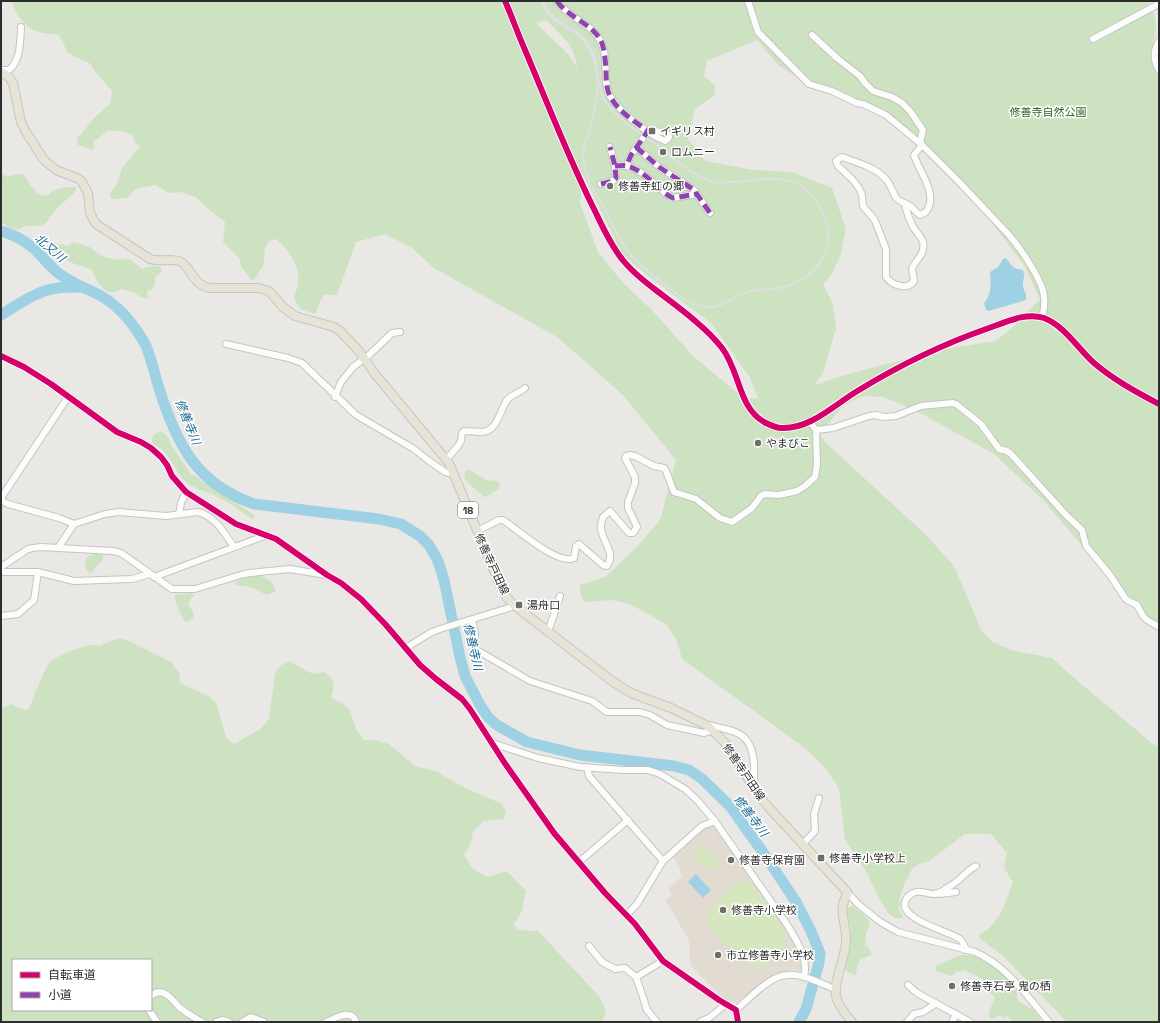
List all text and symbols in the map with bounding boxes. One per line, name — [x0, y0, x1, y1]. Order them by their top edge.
park label: 修善寺自然公園 — [1010, 105, 1087, 119]
place label: イギリス村 — [660, 124, 715, 138]
marker: イギリス村 — [647, 126, 657, 136]
place label: ロムニー — [671, 145, 715, 159]
marker: ロムニー — [658, 147, 668, 157]
place label: 修善寺虹の郷 — [618, 179, 684, 193]
marker: 修善寺虹の郷 — [605, 181, 615, 191]
water label: 北又川 — [31, 230, 70, 267]
water label: 修善寺川 — [172, 397, 205, 449]
place label: やまびこ — [766, 436, 810, 450]
marker: やまびこ — [753, 438, 763, 448]
road number: 18 — [458, 502, 478, 518]
street label: 修善寺戸田線 — [472, 531, 512, 597]
place label: 湯舟口 — [527, 598, 560, 612]
marker: 湯舟口 — [514, 600, 524, 610]
water label: 修善寺川 — [460, 622, 487, 674]
street label: 修善寺戸田線 — [720, 741, 768, 803]
water label: 修善寺川 — [730, 792, 773, 842]
place label: 修善寺小学校上 — [829, 851, 906, 865]
place label: 修善寺保育園 — [739, 853, 805, 867]
marker: 修善寺小学校上 — [816, 853, 826, 863]
marker: 修善寺保育園 — [726, 855, 736, 865]
place label: 修善寺小学校 — [731, 903, 797, 917]
marker: 修善寺小学校 — [718, 905, 728, 915]
place label: 市立修善寺小学校 — [726, 948, 814, 962]
marker: 市立修善寺小学校 — [713, 950, 723, 960]
legend — [12, 959, 152, 1011]
text: 自転車道 — [48, 967, 96, 983]
place label: 修善寺石亭 鬼の栖 — [960, 979, 1051, 993]
marker: 修善寺石亭 鬼の栖 — [947, 981, 957, 991]
text: 小道 — [48, 987, 72, 1003]

